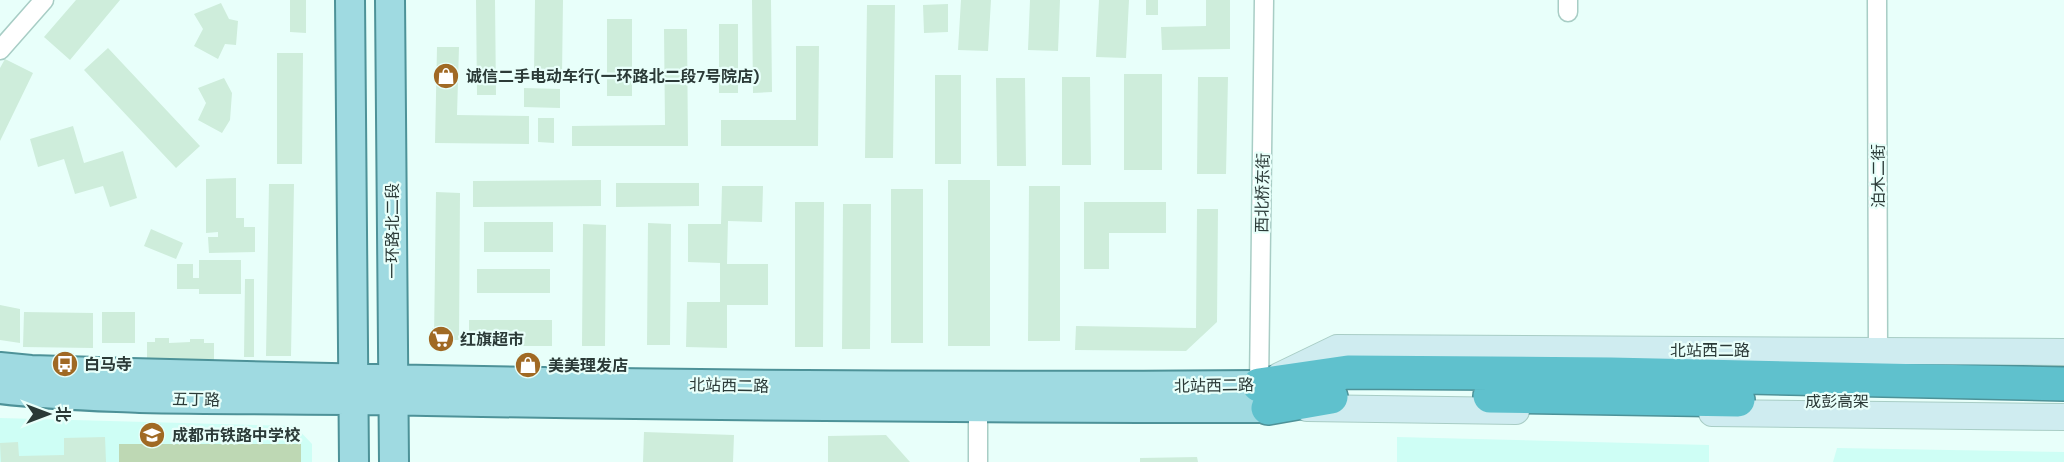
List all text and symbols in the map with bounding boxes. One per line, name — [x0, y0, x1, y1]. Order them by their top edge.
shop icon: 诚信二手电动车行(一环路北二段7号院店) — [431, 61, 461, 91]
place label: 诚信二手电动车行(一环路北二段7号院店) — [466, 66, 760, 87]
street label: 泊木二街 — [1868, 144, 1889, 208]
street label: 西北桥东街 — [1251, 153, 1274, 233]
street label: 一环路北二段 — [382, 183, 403, 279]
supermarket icon: 红旗超市 — [426, 324, 456, 354]
place label: 红旗超市 — [460, 329, 524, 350]
street label: 北站西二路 — [1670, 340, 1750, 361]
bus stop icon: 白马寺 — [50, 349, 80, 379]
shop icon: 美美理发店 — [513, 350, 543, 380]
place label: 白马寺 — [84, 354, 132, 375]
place label: 美美理发店 — [548, 355, 628, 376]
street label: 北站西二路 — [689, 374, 769, 397]
street label: 北站西二路 — [1174, 374, 1254, 397]
north arrow — [18, 384, 78, 444]
street label: 五丁路 — [172, 389, 220, 410]
street label: 成彭高架 — [1805, 391, 1869, 412]
text: 北 — [52, 406, 73, 422]
school or university icon: 成都市铁路中学校 — [137, 420, 167, 450]
place label: 成都市铁路中学校 — [172, 425, 301, 446]

